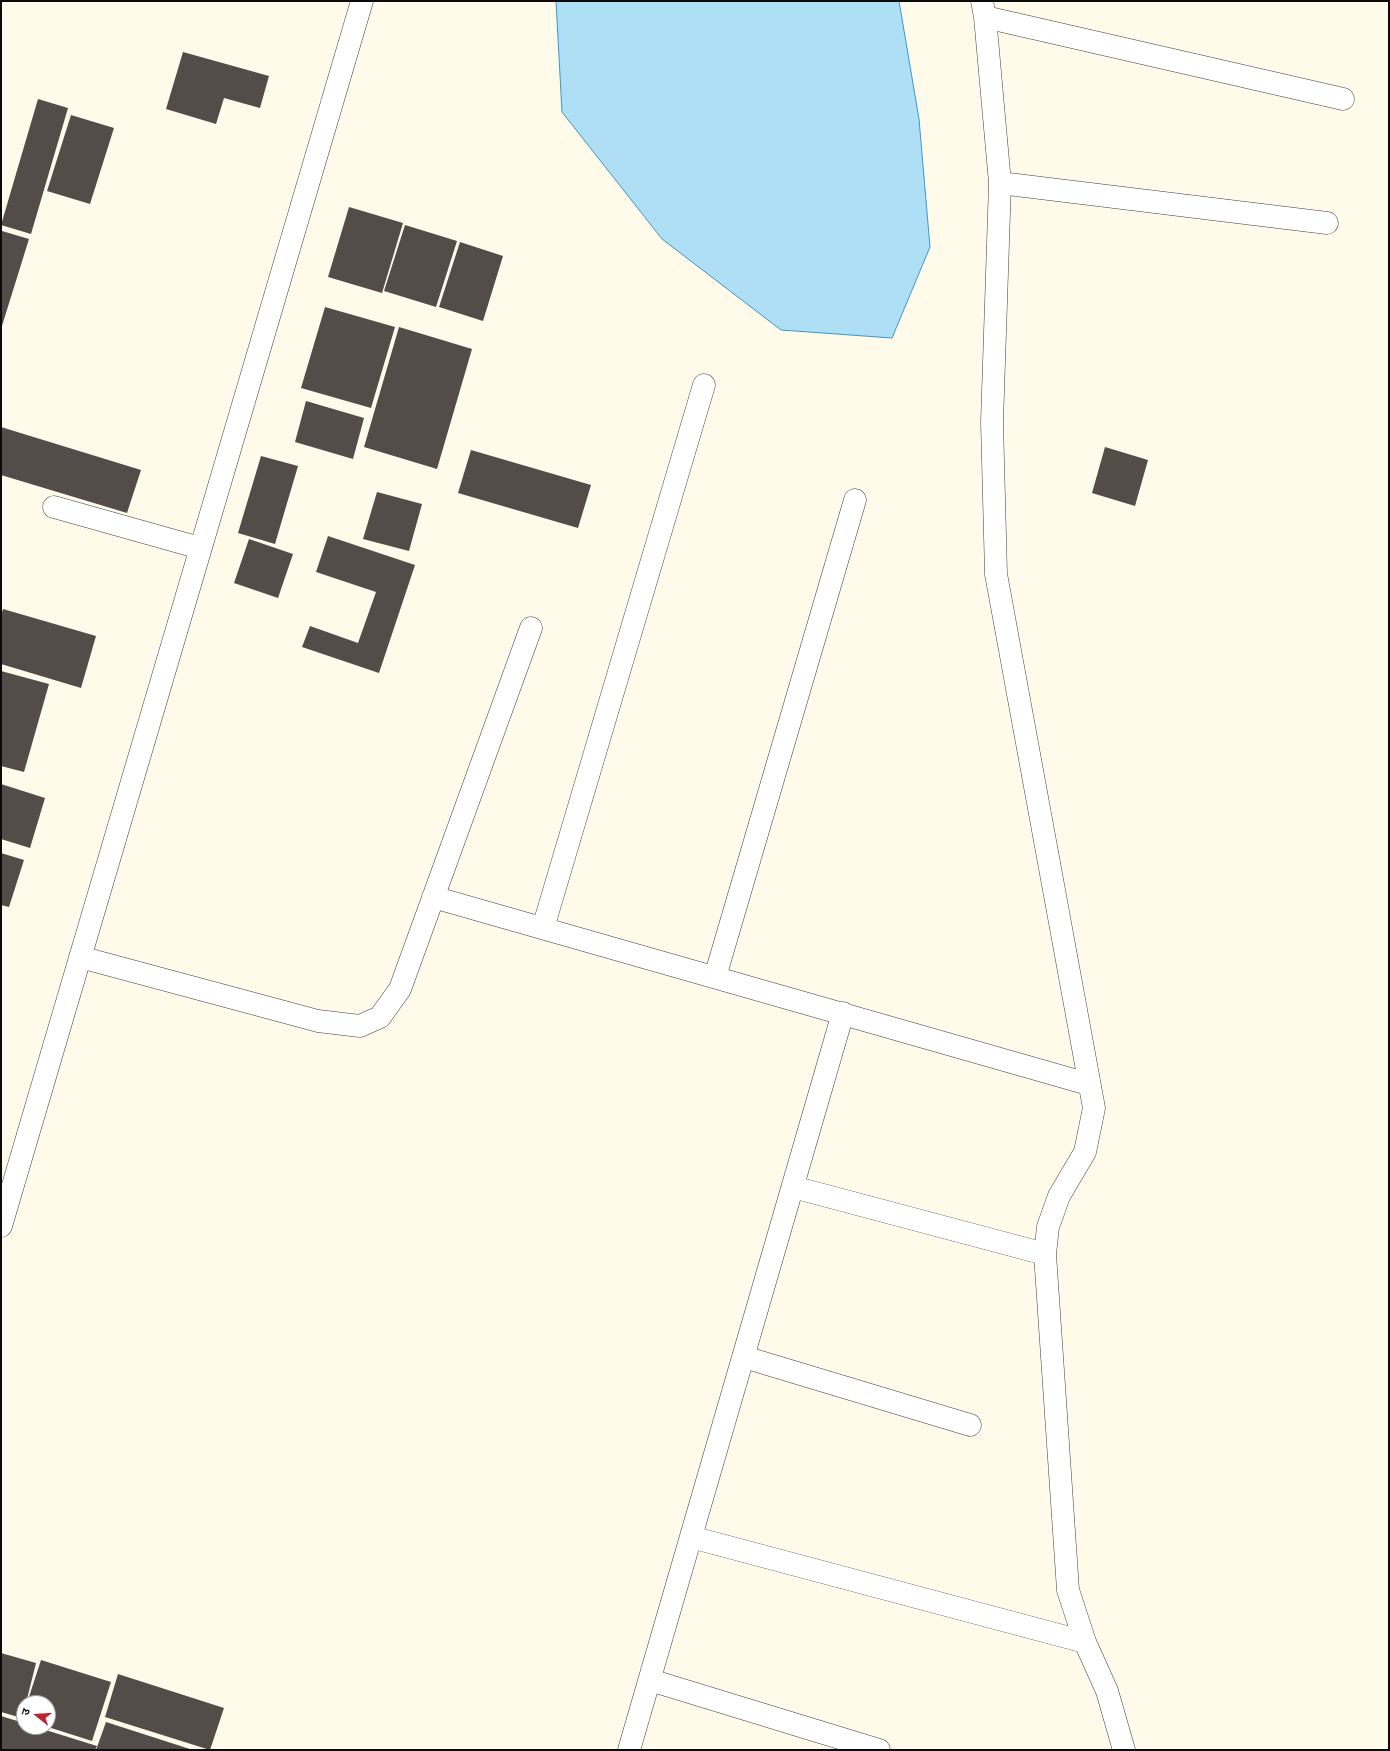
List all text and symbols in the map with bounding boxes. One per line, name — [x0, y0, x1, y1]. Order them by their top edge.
north arrow — [16, 1695, 56, 1735]
text: उ — [18, 1707, 33, 1717]

